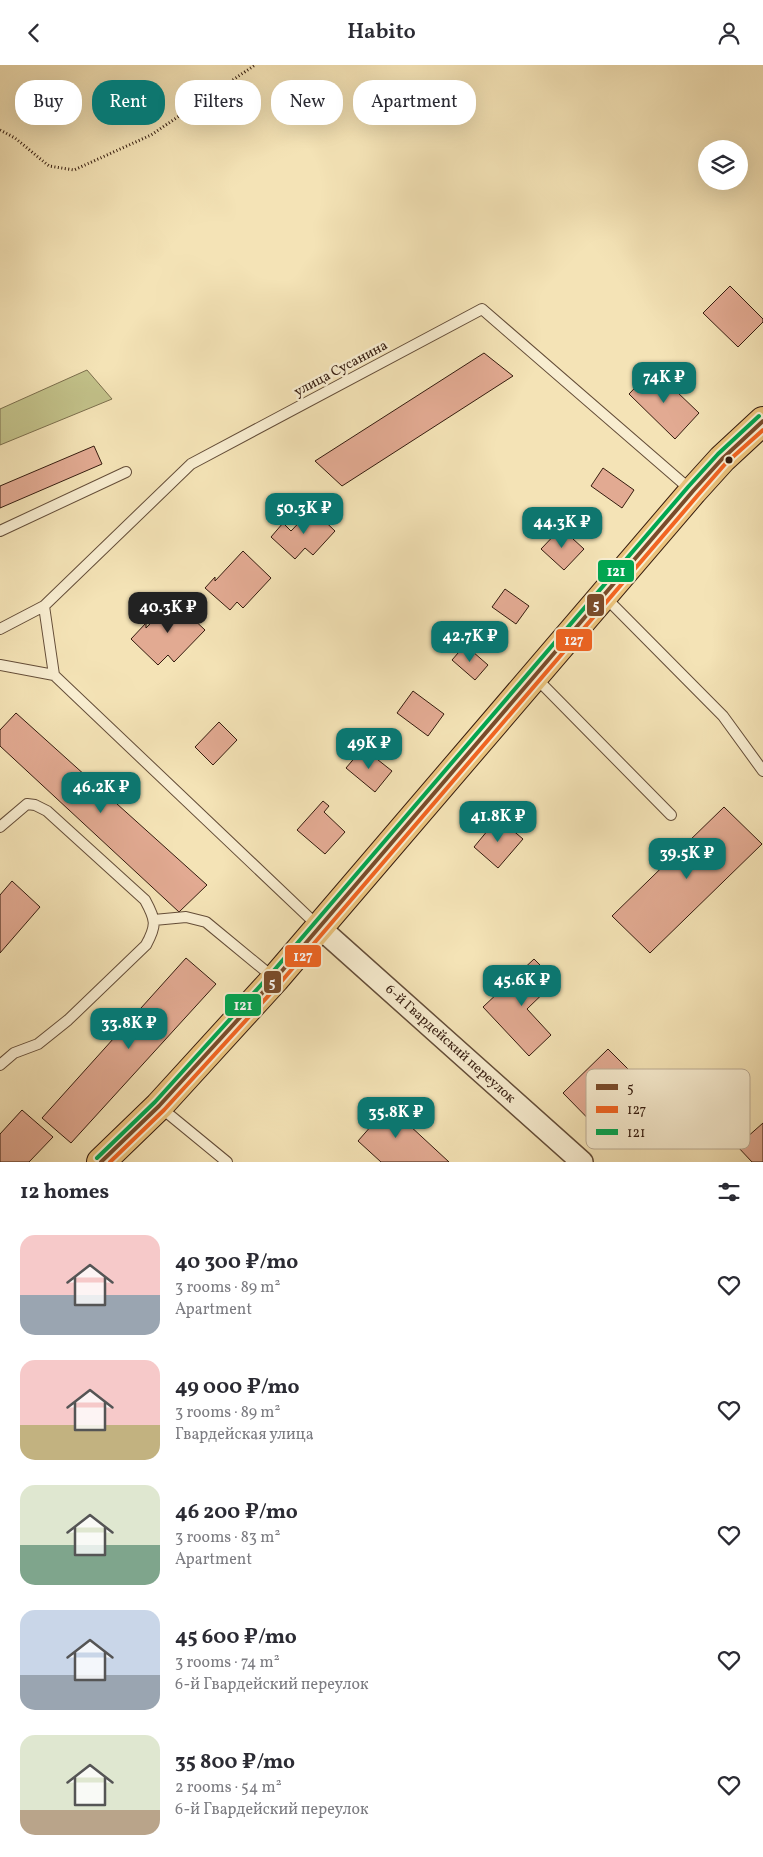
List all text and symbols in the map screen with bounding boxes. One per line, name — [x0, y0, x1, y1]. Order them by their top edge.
text: Habito — [347, 17, 416, 48]
icon: back — [20, 19, 48, 47]
icon: person — [715, 19, 743, 47]
chip: Buy — [15, 80, 82, 125]
chip: Rent — [92, 80, 165, 125]
chip: Filters — [175, 80, 261, 125]
chip: New — [271, 80, 343, 125]
chip: Apartment — [353, 80, 476, 125]
map controls — [698, 140, 748, 190]
button: layers — [698, 140, 748, 190]
street label: улица Сусанина — [291, 336, 391, 402]
pin: 74K ₽ — [629, 361, 699, 404]
text: 74K ₽ — [643, 367, 685, 389]
unlabelled marker — [724, 455, 734, 465]
pin: 50.3K ₽ — [258, 493, 350, 535]
text: 50.3K ₽ — [276, 498, 332, 520]
pin: 44.3K ₽ — [516, 507, 608, 549]
text: 44.3K ₽ — [533, 512, 591, 534]
line badge: 121 — [597, 559, 635, 583]
text: 121 — [607, 563, 625, 582]
pin: 40.3K ₽ — [122, 591, 214, 634]
line badge: 5 — [586, 593, 605, 617]
text: 5 — [593, 596, 600, 615]
text: 40.3K ₽ — [139, 597, 197, 619]
pin: 42.7K ₽ — [424, 621, 516, 663]
text: 42.7K ₽ — [442, 626, 498, 648]
line badge: 127 — [555, 628, 593, 652]
text: 127 — [564, 632, 584, 651]
pin: 49K ₽ — [334, 727, 404, 770]
text: 49K ₽ — [347, 733, 391, 755]
pin: 46.2K ₽ — [55, 771, 147, 814]
text: 46.2K ₽ — [72, 777, 130, 799]
pin: 41.8K ₽ — [452, 801, 544, 843]
text: 41.8K ₽ — [470, 806, 526, 828]
pin: 39.5K ₽ — [641, 837, 733, 880]
text: 39.5K ₽ — [660, 843, 714, 865]
line badge: 127 — [284, 944, 322, 968]
text: 127 — [293, 948, 313, 967]
pin: 45.6K ₽ — [476, 965, 568, 1007]
line badge: 5 — [263, 970, 282, 994]
text: 45.6K ₽ — [494, 970, 550, 992]
text: 5 — [269, 974, 276, 993]
street label: 6-й Гвардейский переулок — [381, 980, 520, 1108]
line badge: 121 — [224, 993, 262, 1017]
text: 121 — [234, 997, 252, 1016]
pin: 33.8K ₽ — [83, 1007, 175, 1050]
text: 33.8K ₽ — [101, 1013, 157, 1035]
legend — [586, 1069, 750, 1149]
text: 5 — [627, 1079, 634, 1098]
pin: 35.8K ₽ — [350, 1097, 442, 1139]
text: 127 — [627, 1101, 647, 1120]
text: 35.8K ₽ — [369, 1102, 423, 1124]
text: 121 — [627, 1124, 645, 1143]
text: 12 homes — [20, 1178, 109, 1207]
icon: filters — [715, 1178, 743, 1206]
text: 40 300 ₽/mo — [175, 1248, 298, 1277]
icon: home — [60, 1255, 120, 1315]
icon: heart — [715, 1271, 743, 1299]
text: 3 rooms · 89 m² — [175, 1277, 280, 1299]
text: Apartment — [175, 1299, 252, 1321]
text: 49 000 ₽/mo — [175, 1373, 300, 1402]
icon: home — [60, 1380, 120, 1440]
icon: heart — [715, 1396, 743, 1424]
text: 3 rooms · 89 m² — [175, 1402, 280, 1424]
text: Гвардейская улица — [175, 1424, 314, 1446]
text: 46 200 ₽/mo — [175, 1498, 298, 1527]
icon: home — [60, 1505, 120, 1565]
icon: heart — [715, 1521, 743, 1549]
text: 3 rooms · 83 m² — [175, 1527, 280, 1549]
text: Apartment — [175, 1549, 252, 1571]
text: 45 600 ₽/mo — [175, 1623, 297, 1652]
icon: home — [60, 1630, 120, 1690]
icon: heart — [715, 1646, 743, 1674]
text: 3 rooms · 74 m² — [175, 1652, 280, 1674]
text: 6-й Гвардейский переулок — [175, 1674, 369, 1696]
text: 35 800 ₽/mo — [175, 1748, 295, 1777]
icon: home — [60, 1755, 120, 1815]
icon: heart — [715, 1771, 743, 1799]
text: 2 rooms · 54 m² — [175, 1777, 282, 1799]
text: 6-й Гвардейский переулок — [175, 1799, 369, 1821]

